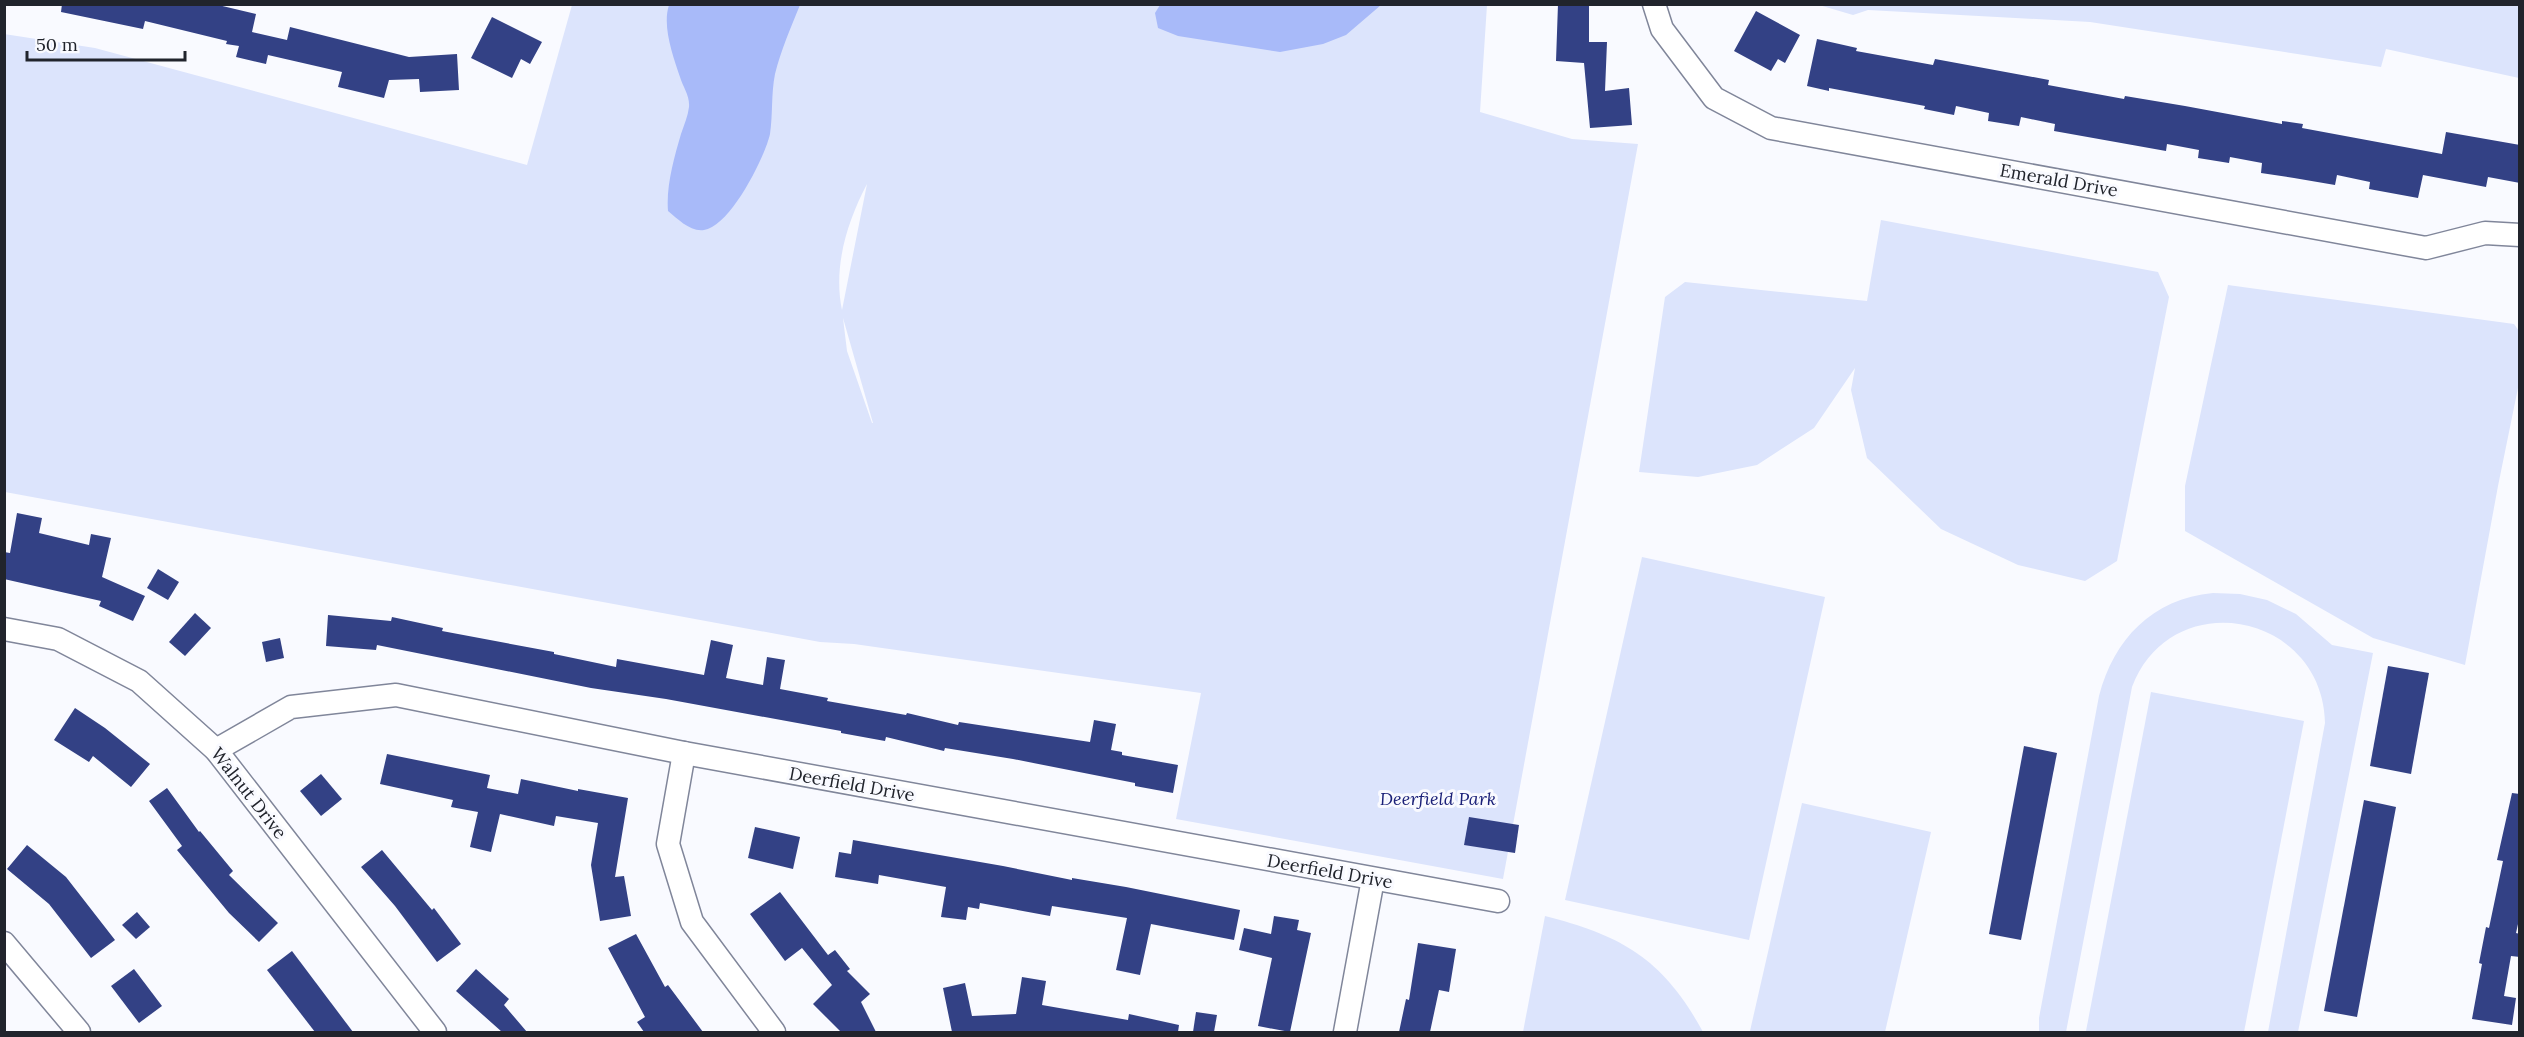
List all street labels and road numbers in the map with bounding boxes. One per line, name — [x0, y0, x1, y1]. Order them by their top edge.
street label: Emerald Drive — [1998, 158, 2120, 202]
street label: Walnut Drive — [206, 743, 292, 844]
street label: Deerfield Drive — [787, 762, 917, 806]
street label: Deerfield Drive — [1265, 849, 1395, 893]

